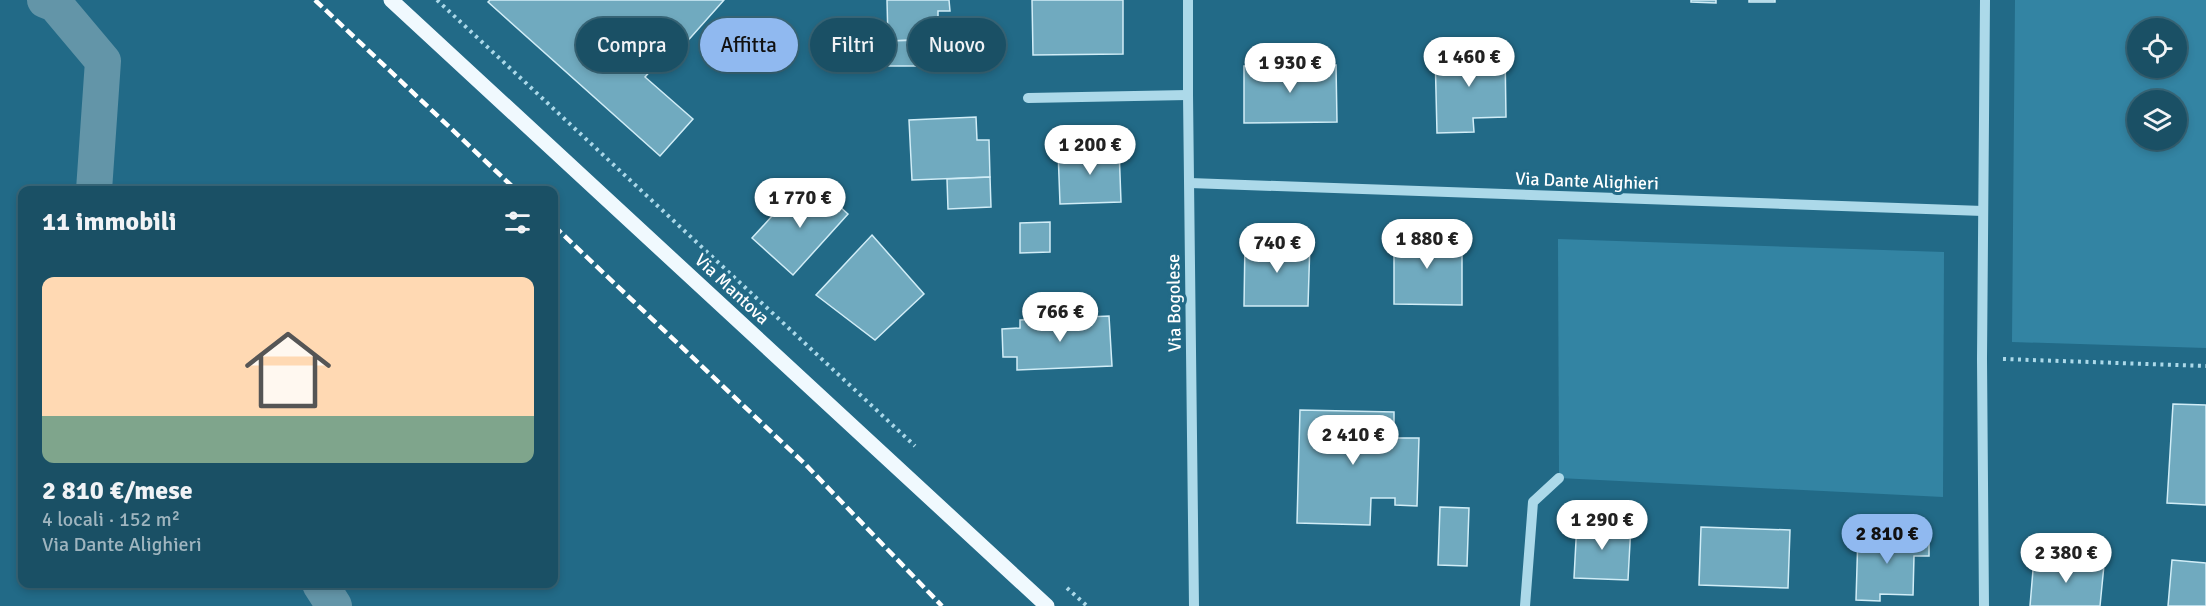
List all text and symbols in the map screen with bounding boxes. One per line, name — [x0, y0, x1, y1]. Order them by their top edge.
chip: Compra — [576, 18, 688, 72]
chip: Affitta — [700, 18, 798, 72]
chip: Filtri — [810, 18, 896, 72]
chip: Nuovo — [908, 18, 1006, 72]
map controls — [2127, 18, 2187, 150]
button: locate — [2127, 18, 2187, 78]
pin: 1 460 € — [1414, 37, 1524, 88]
pin: 1 930 € — [1235, 43, 1345, 94]
text: 1 460 € — [1438, 44, 1500, 69]
text: 1 930 € — [1259, 50, 1321, 75]
button: layers — [2127, 90, 2187, 150]
pin: 1 200 € — [1035, 125, 1145, 176]
text: 1 200 € — [1059, 132, 1121, 157]
street label: Via Dante Alighieri — [1515, 167, 1659, 195]
pin: 1 770 € — [745, 178, 855, 229]
text: 1 770 € — [769, 185, 831, 210]
text: 11 immobili — [42, 206, 176, 238]
icon: filters — [501, 206, 534, 239]
pin: 1 880 € — [1372, 219, 1482, 270]
pin: 740 € — [1235, 223, 1319, 274]
text: 1 880 € — [1396, 226, 1458, 251]
text: 740 € — [1253, 230, 1301, 255]
street label: Via Mantova — [690, 249, 774, 329]
street label: Via Bogolese — [1162, 254, 1186, 352]
pin: 766 € — [1018, 292, 1102, 343]
text: 766 € — [1036, 299, 1084, 324]
icon: home — [234, 316, 342, 424]
pin: 2 410 € — [1298, 415, 1408, 466]
text: 2 410 € — [1322, 422, 1384, 447]
text: 2 810 €/mese — [42, 475, 193, 507]
pin: 1 290 € — [1547, 500, 1657, 551]
text: 4 locali · 152 m² — [42, 507, 180, 532]
text: 1 290 € — [1571, 507, 1633, 532]
pin: 2 810 € — [1832, 514, 1942, 565]
text: 2 810 € — [1856, 521, 1918, 546]
text: Via Dante Alighieri — [42, 532, 202, 557]
pin: 2 380 € — [2011, 533, 2121, 584]
text: 2 380 € — [2035, 540, 2097, 565]

